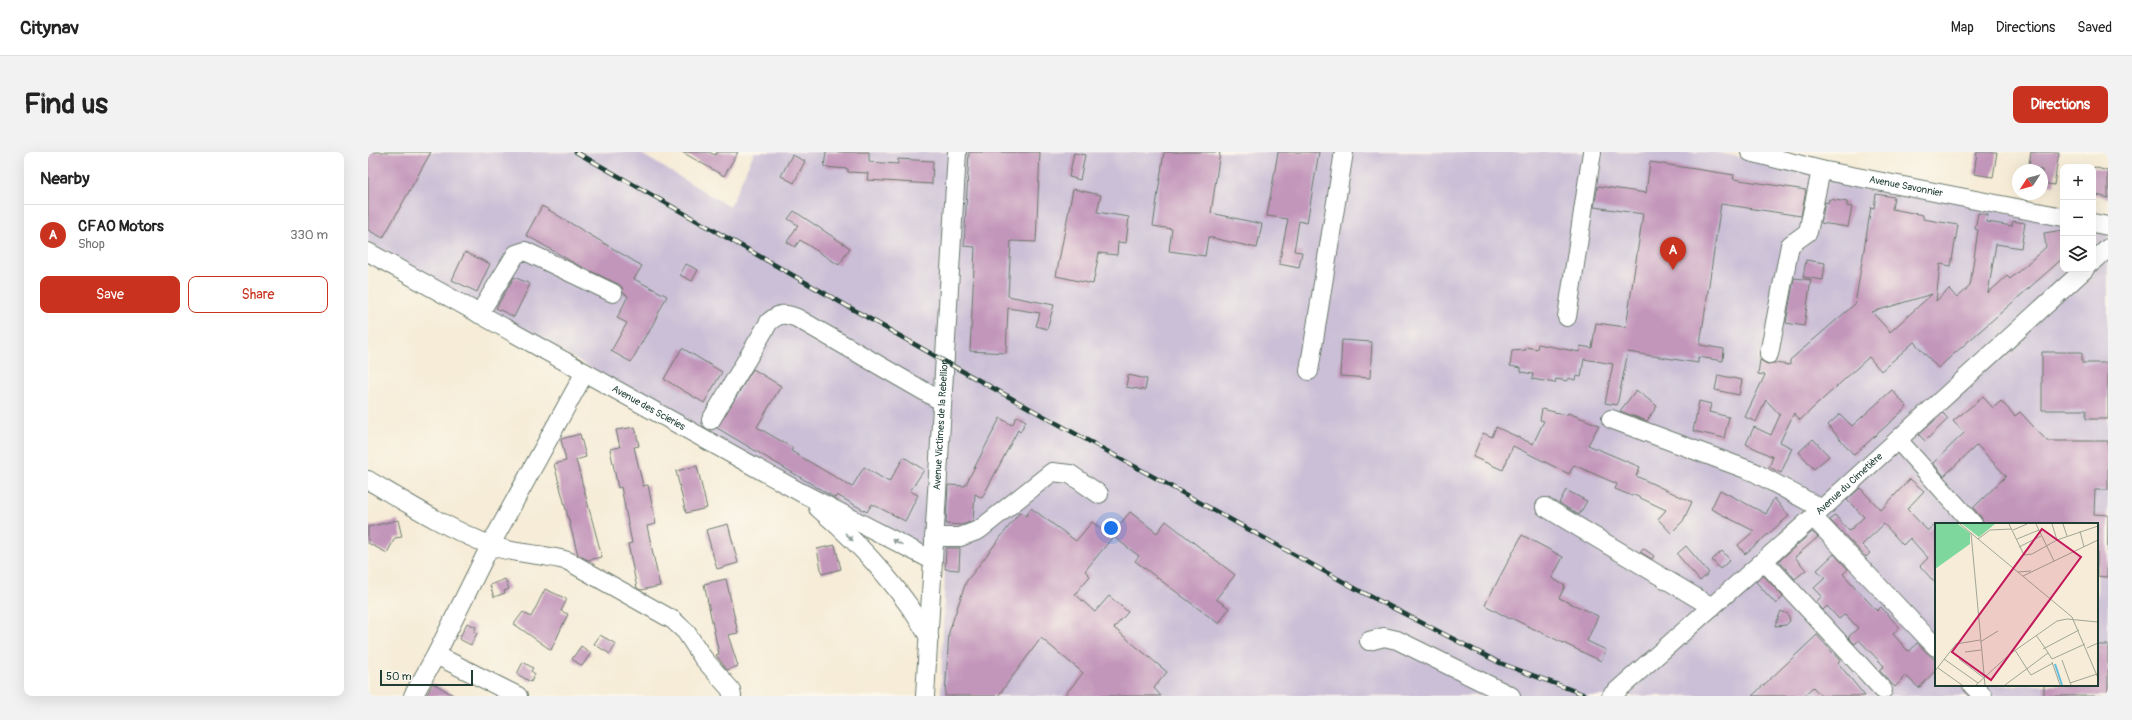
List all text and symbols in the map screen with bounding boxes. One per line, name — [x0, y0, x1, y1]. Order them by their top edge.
text: Citynav — [20, 16, 79, 40]
text: Map — [1951, 19, 1974, 36]
text: Directions — [1996, 19, 2055, 36]
text: Saved — [2077, 19, 2112, 36]
button: Directions — [2013, 86, 2108, 123]
text: Find us — [24, 87, 108, 122]
north arrow — [2012, 164, 2048, 200]
map controls — [2060, 164, 2096, 272]
button: + — [2060, 164, 2096, 200]
text: Nearby — [40, 168, 89, 189]
street label: Avenue Savonnier — [1868, 174, 1944, 200]
button: − — [2060, 200, 2096, 236]
text: CFAO Motors — [78, 217, 164, 236]
text: A — [49, 227, 57, 243]
text: 330 m — [290, 227, 328, 243]
text: Shop — [78, 236, 105, 252]
button: layers — [2060, 236, 2096, 272]
pin: A — [1660, 237, 1686, 270]
button: Save — [40, 276, 180, 313]
button: Share — [188, 276, 328, 313]
street label: Avenue Victimes de la Rebellion — [931, 358, 951, 490]
street label: Avenue des Scieries — [610, 383, 688, 433]
street label: Avenue du Cimetière — [1813, 450, 1885, 517]
your location — [1101, 518, 1121, 538]
inset map — [1935, 523, 2098, 686]
one-way arrow — [844, 532, 854, 542]
one-way arrow — [892, 539, 903, 545]
scale bar — [380, 668, 473, 687]
text: 50 m — [386, 670, 412, 683]

